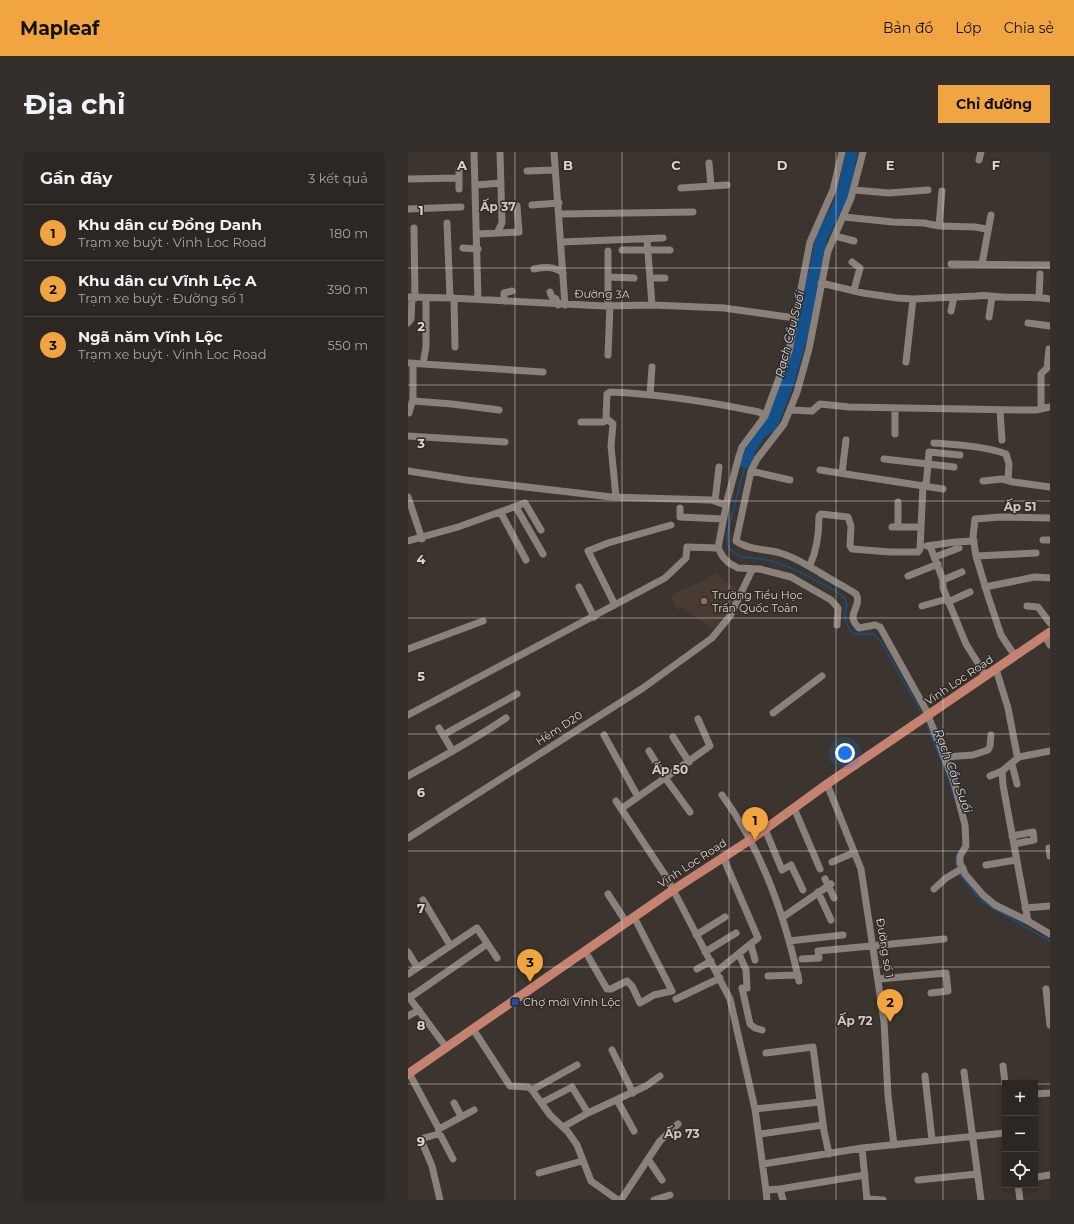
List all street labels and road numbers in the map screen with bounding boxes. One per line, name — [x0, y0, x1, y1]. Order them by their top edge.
street label: Đường 3A — [574, 287, 630, 301]
street label: Vinh Loc Road — [922, 652, 996, 708]
street label: Hẻm D20 — [533, 708, 585, 748]
street label: Vinh Loc Road — [655, 836, 729, 890]
street label: Đường số 1 — [873, 917, 897, 979]

